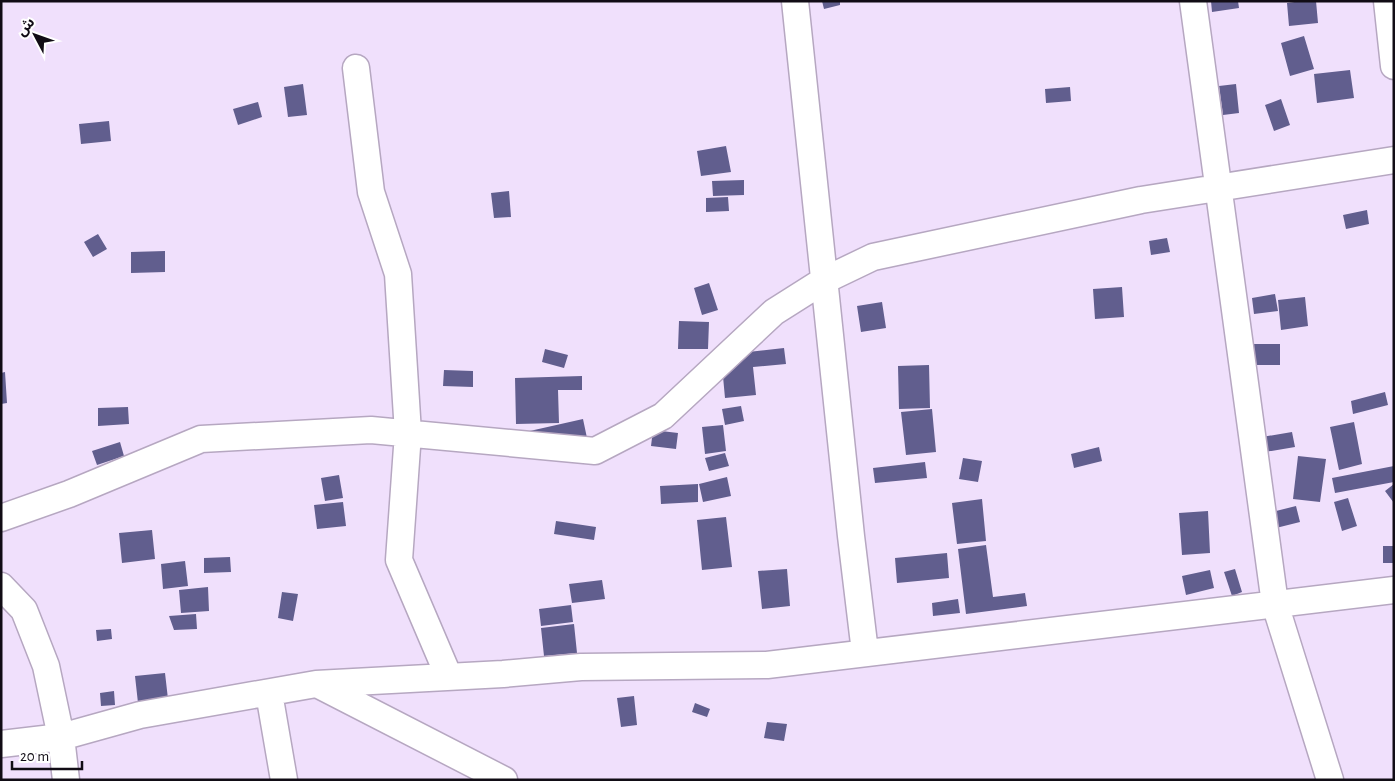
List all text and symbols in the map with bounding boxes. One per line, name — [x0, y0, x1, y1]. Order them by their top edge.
north arrow — [10, 10, 60, 60]
text: ش — [14, 15, 38, 39]
scale bar — [12, 738, 82, 770]
text: 20 m — [20, 749, 49, 764]

